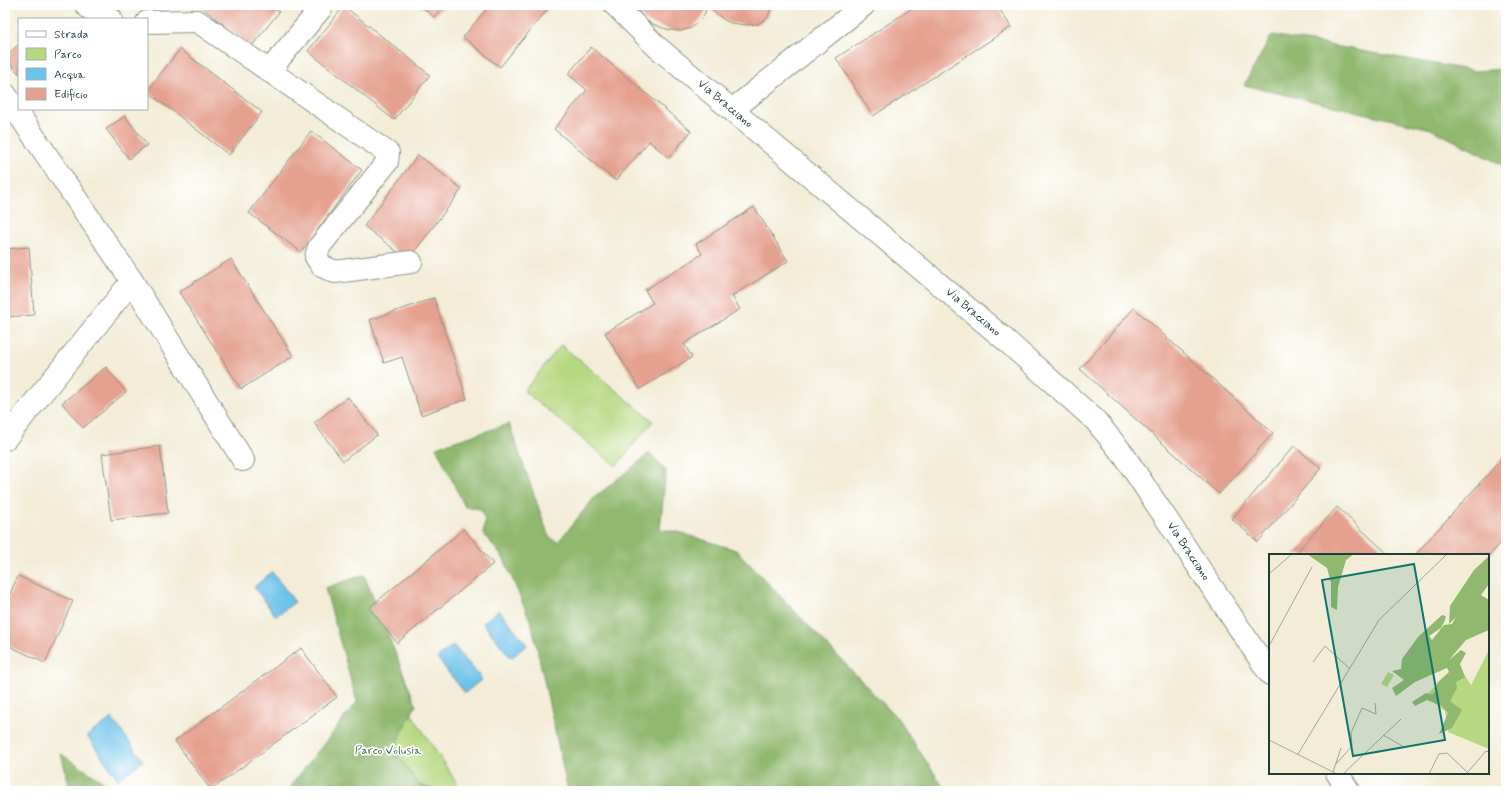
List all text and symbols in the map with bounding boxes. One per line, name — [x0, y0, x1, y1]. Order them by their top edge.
legend — [18, 18, 148, 110]
text: Strada — [54, 27, 88, 43]
text: Parco — [54, 47, 82, 63]
text: Acqua — [54, 67, 85, 83]
street label: Via Bracciano — [694, 76, 756, 132]
text: Edificio — [54, 87, 88, 103]
street label: Via Bracciano — [942, 285, 1004, 341]
street label: Via Bracciano — [1163, 519, 1214, 584]
inset map — [1269, 554, 1489, 774]
park label: Parco Volusia — [355, 743, 422, 759]

